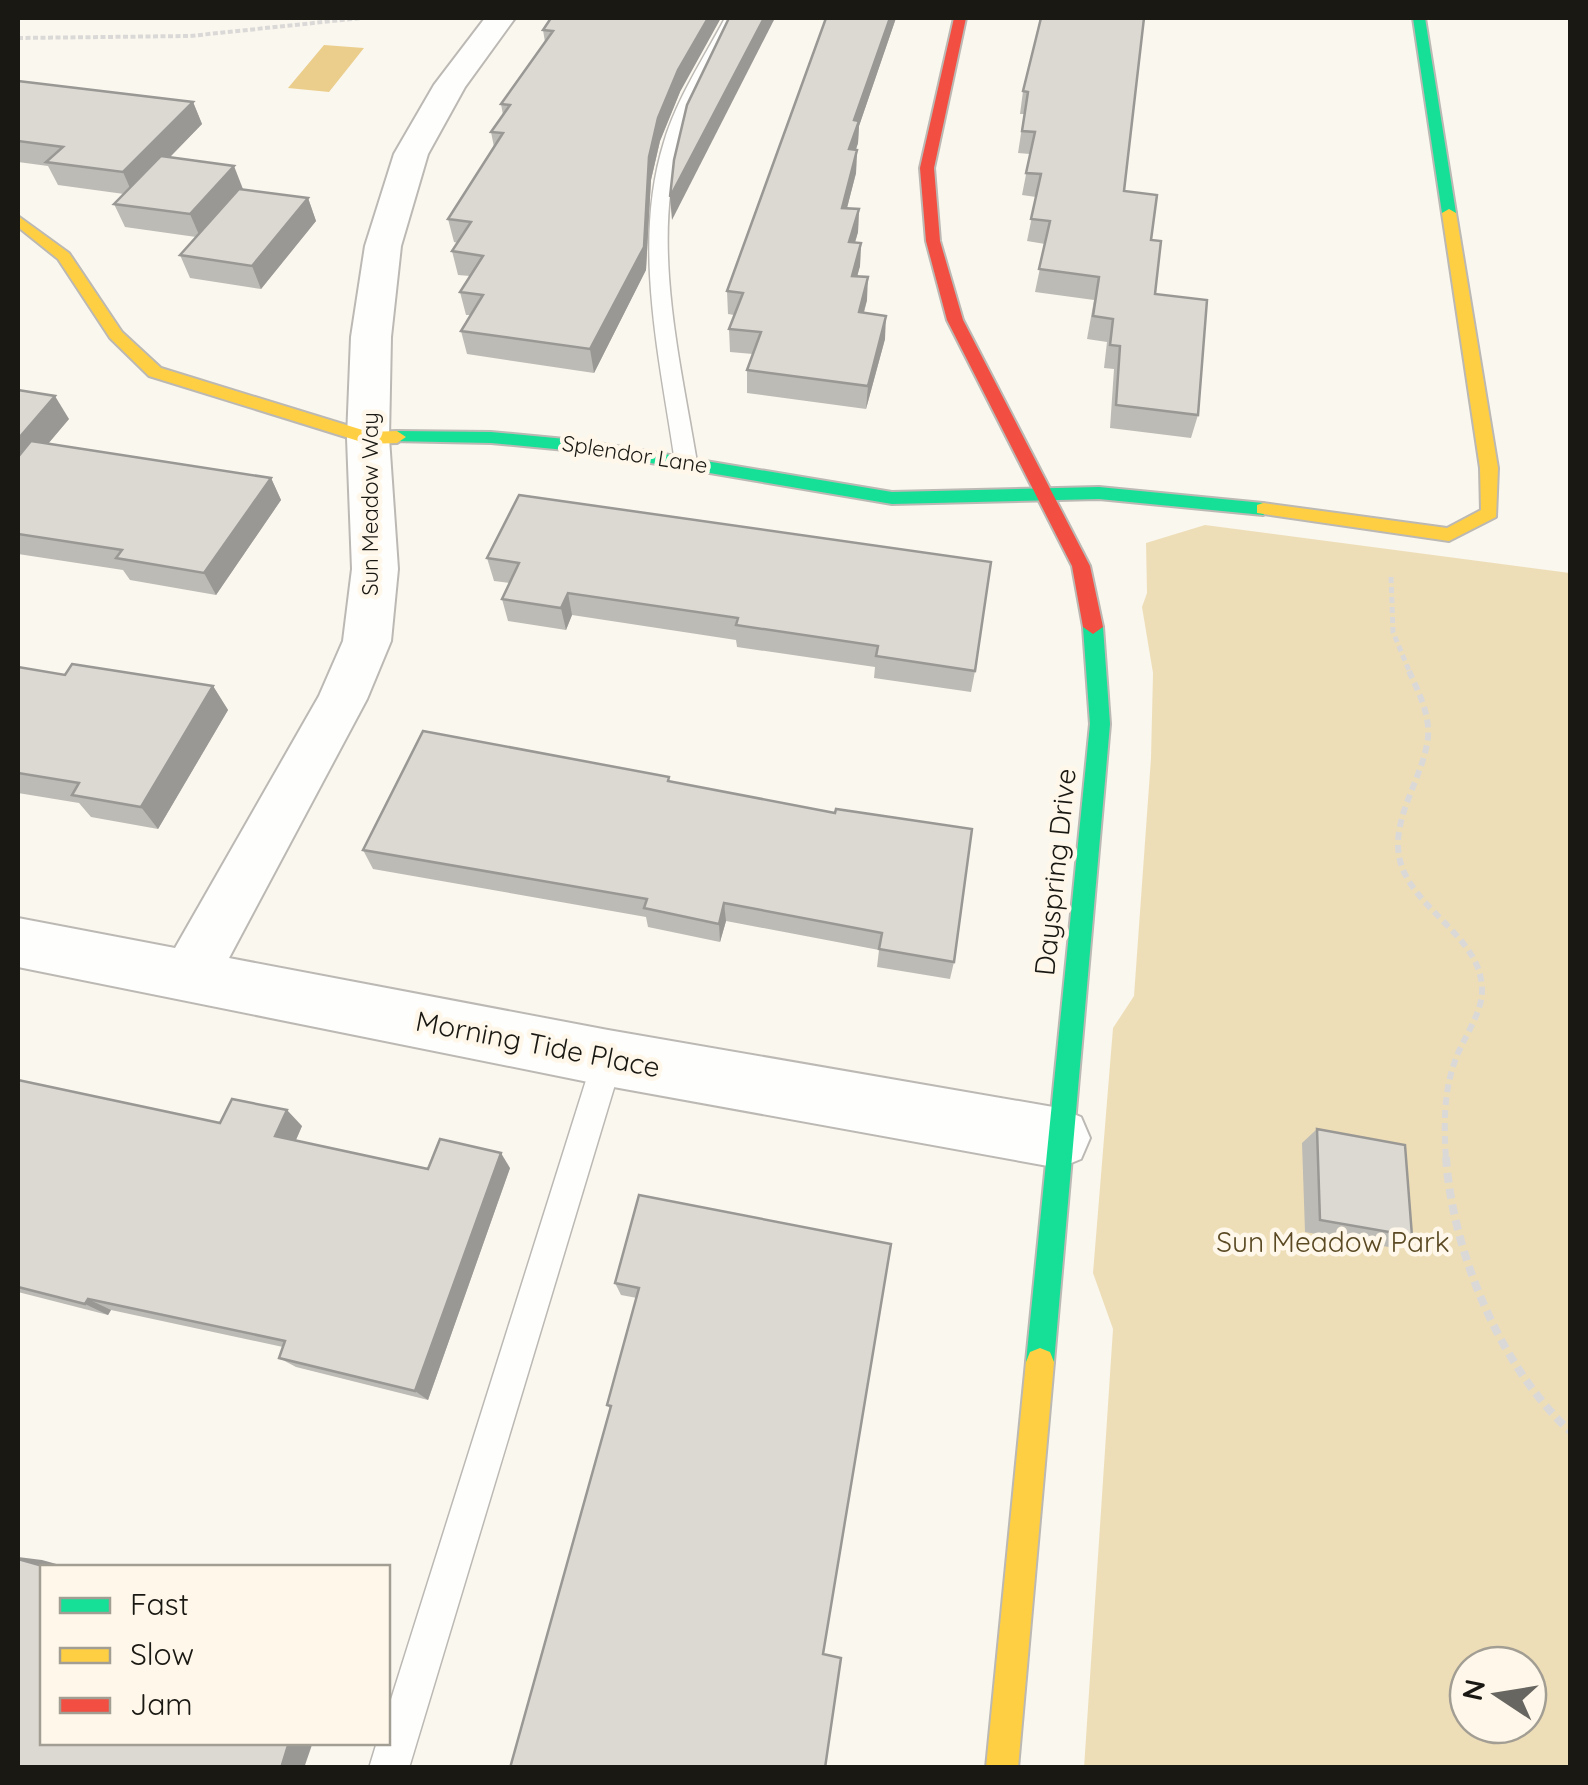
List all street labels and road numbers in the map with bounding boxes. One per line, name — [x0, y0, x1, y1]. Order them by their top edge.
street label: Sun Meadow Way — [356, 412, 384, 596]
street label: Splendor Lane — [560, 429, 710, 479]
street label: Dayspring Drive — [1026, 767, 1083, 977]
street label: Morning Tide Place — [413, 1003, 663, 1084]

